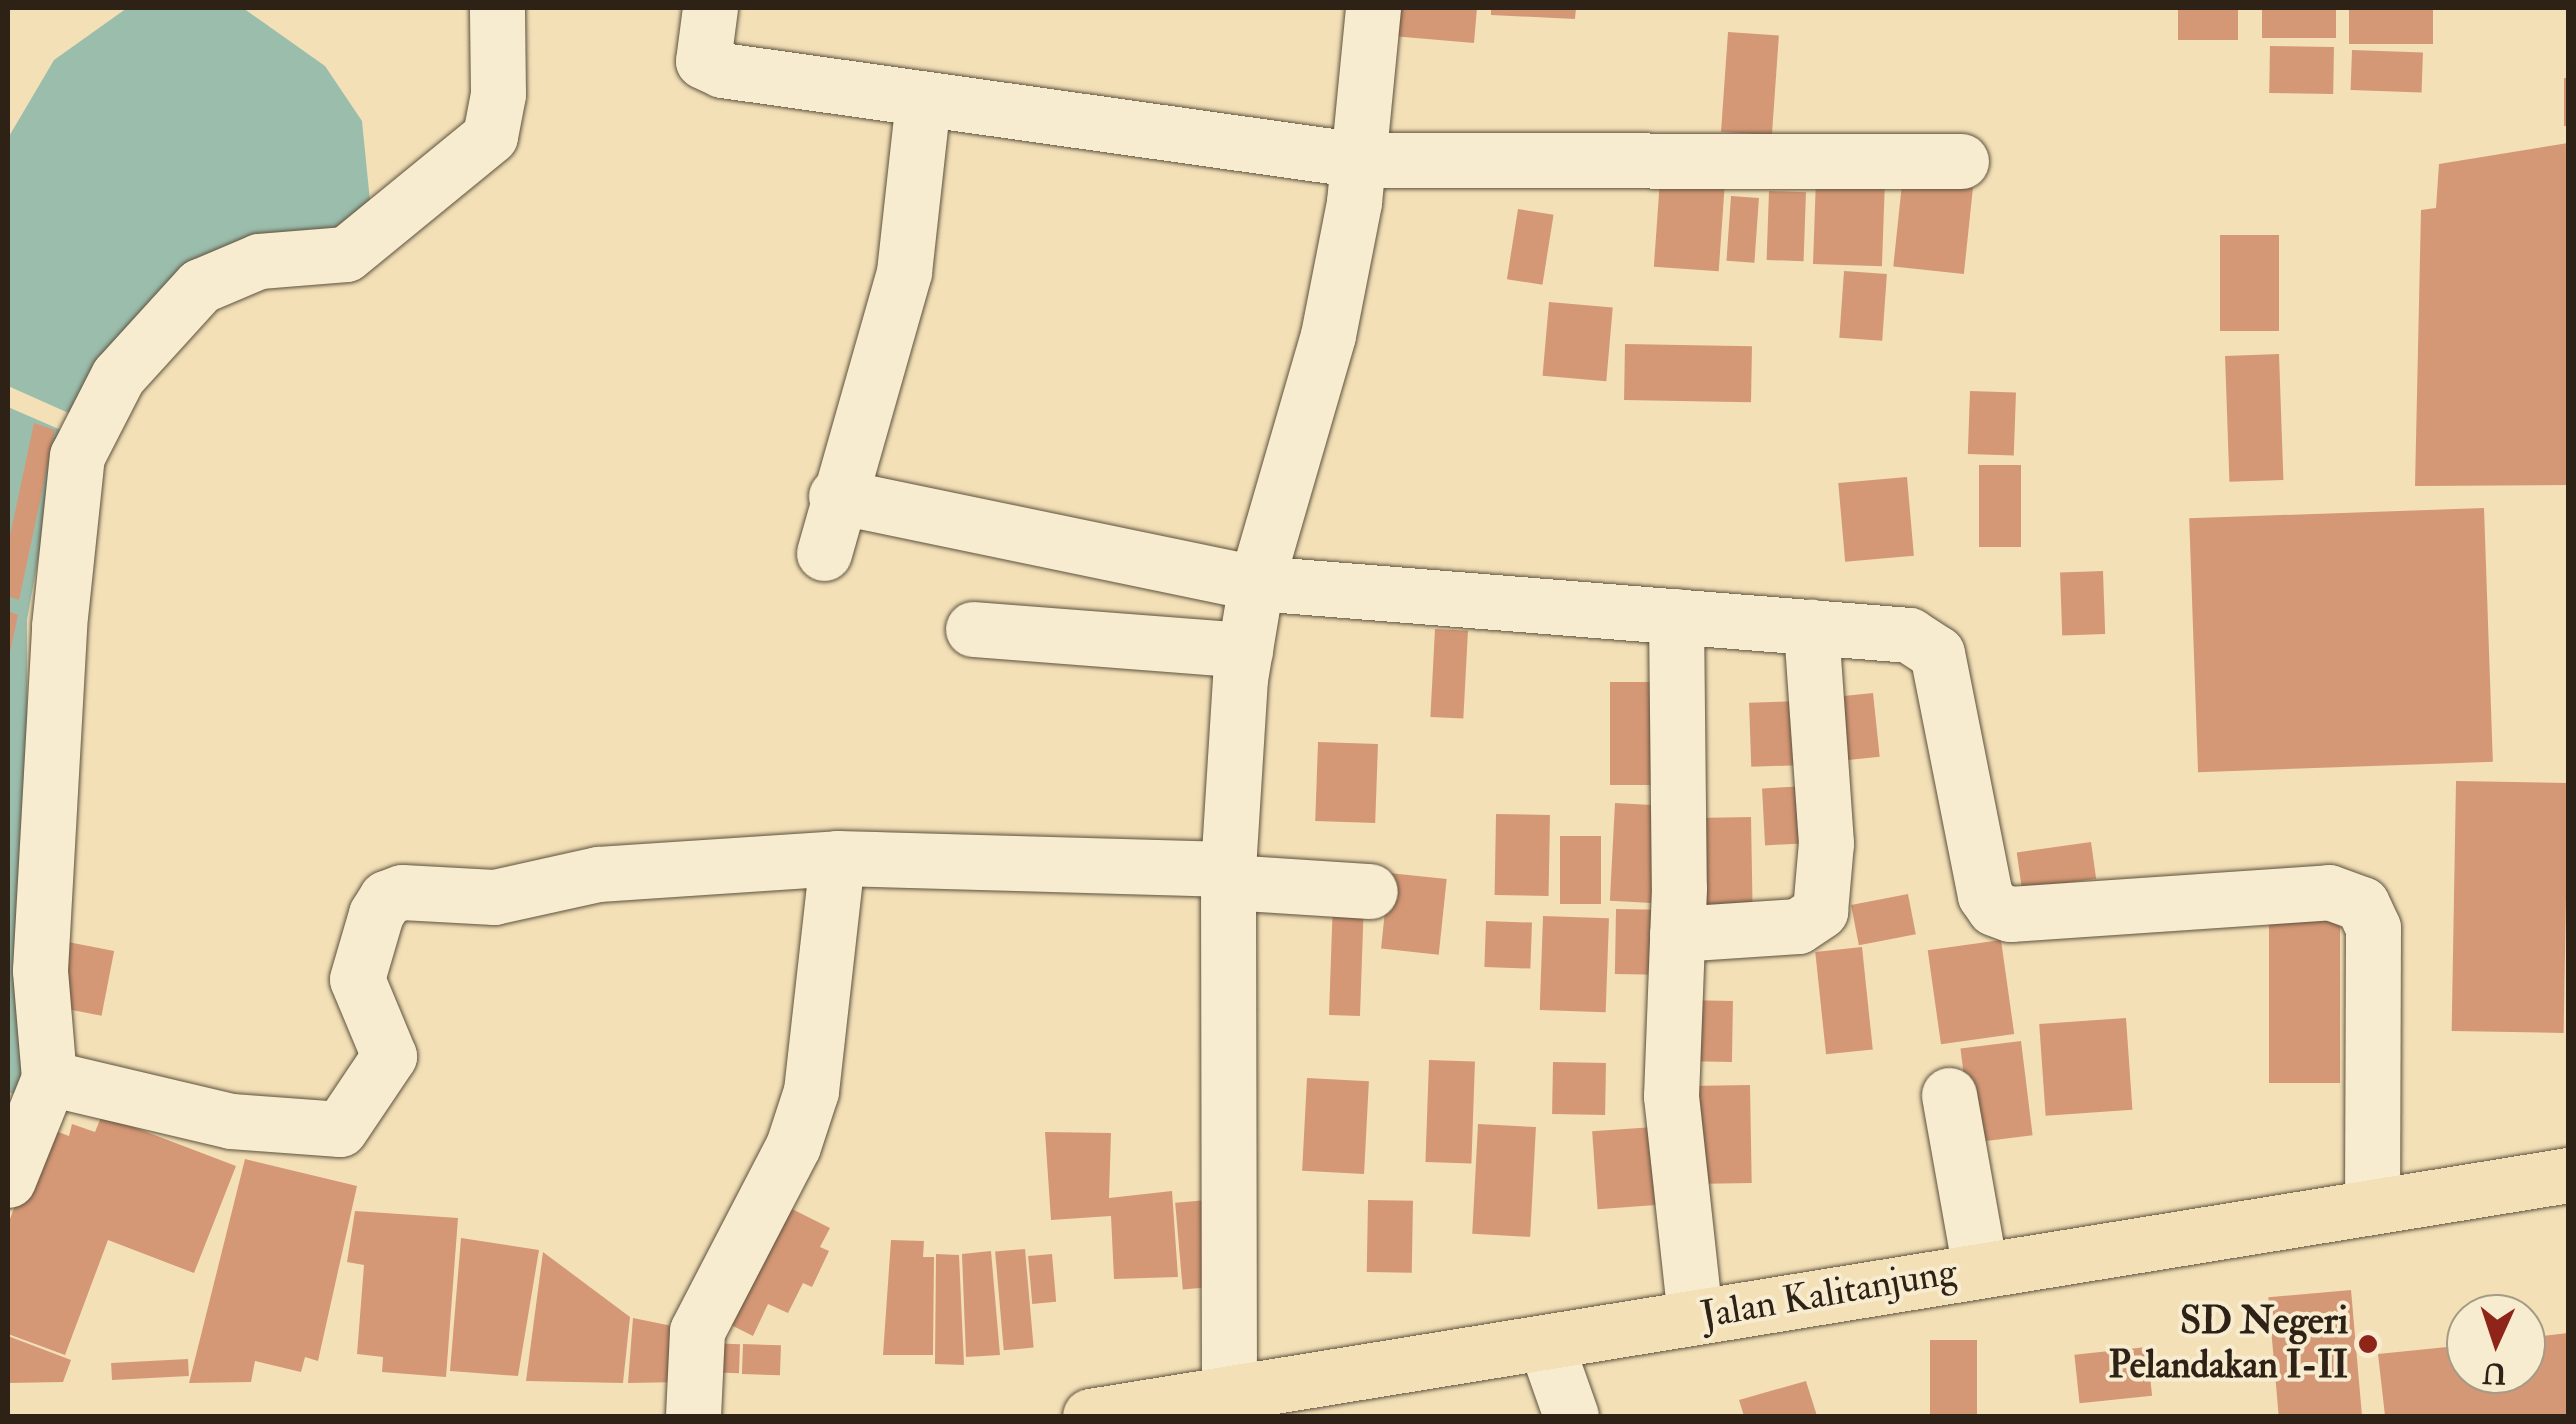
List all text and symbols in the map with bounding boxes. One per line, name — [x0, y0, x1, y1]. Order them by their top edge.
street label: Jalan Kalitanjung — [1697, 1249, 1961, 1339]
north arrow — [2446, 1294, 2546, 1394]
place label: SD Negeri Pelandakan I-II — [2109, 1299, 2348, 1388]
marker: SD Negeri Pelandakan I-II — [2357, 1333, 2379, 1355]
text: U — [2482, 1354, 2507, 1391]

